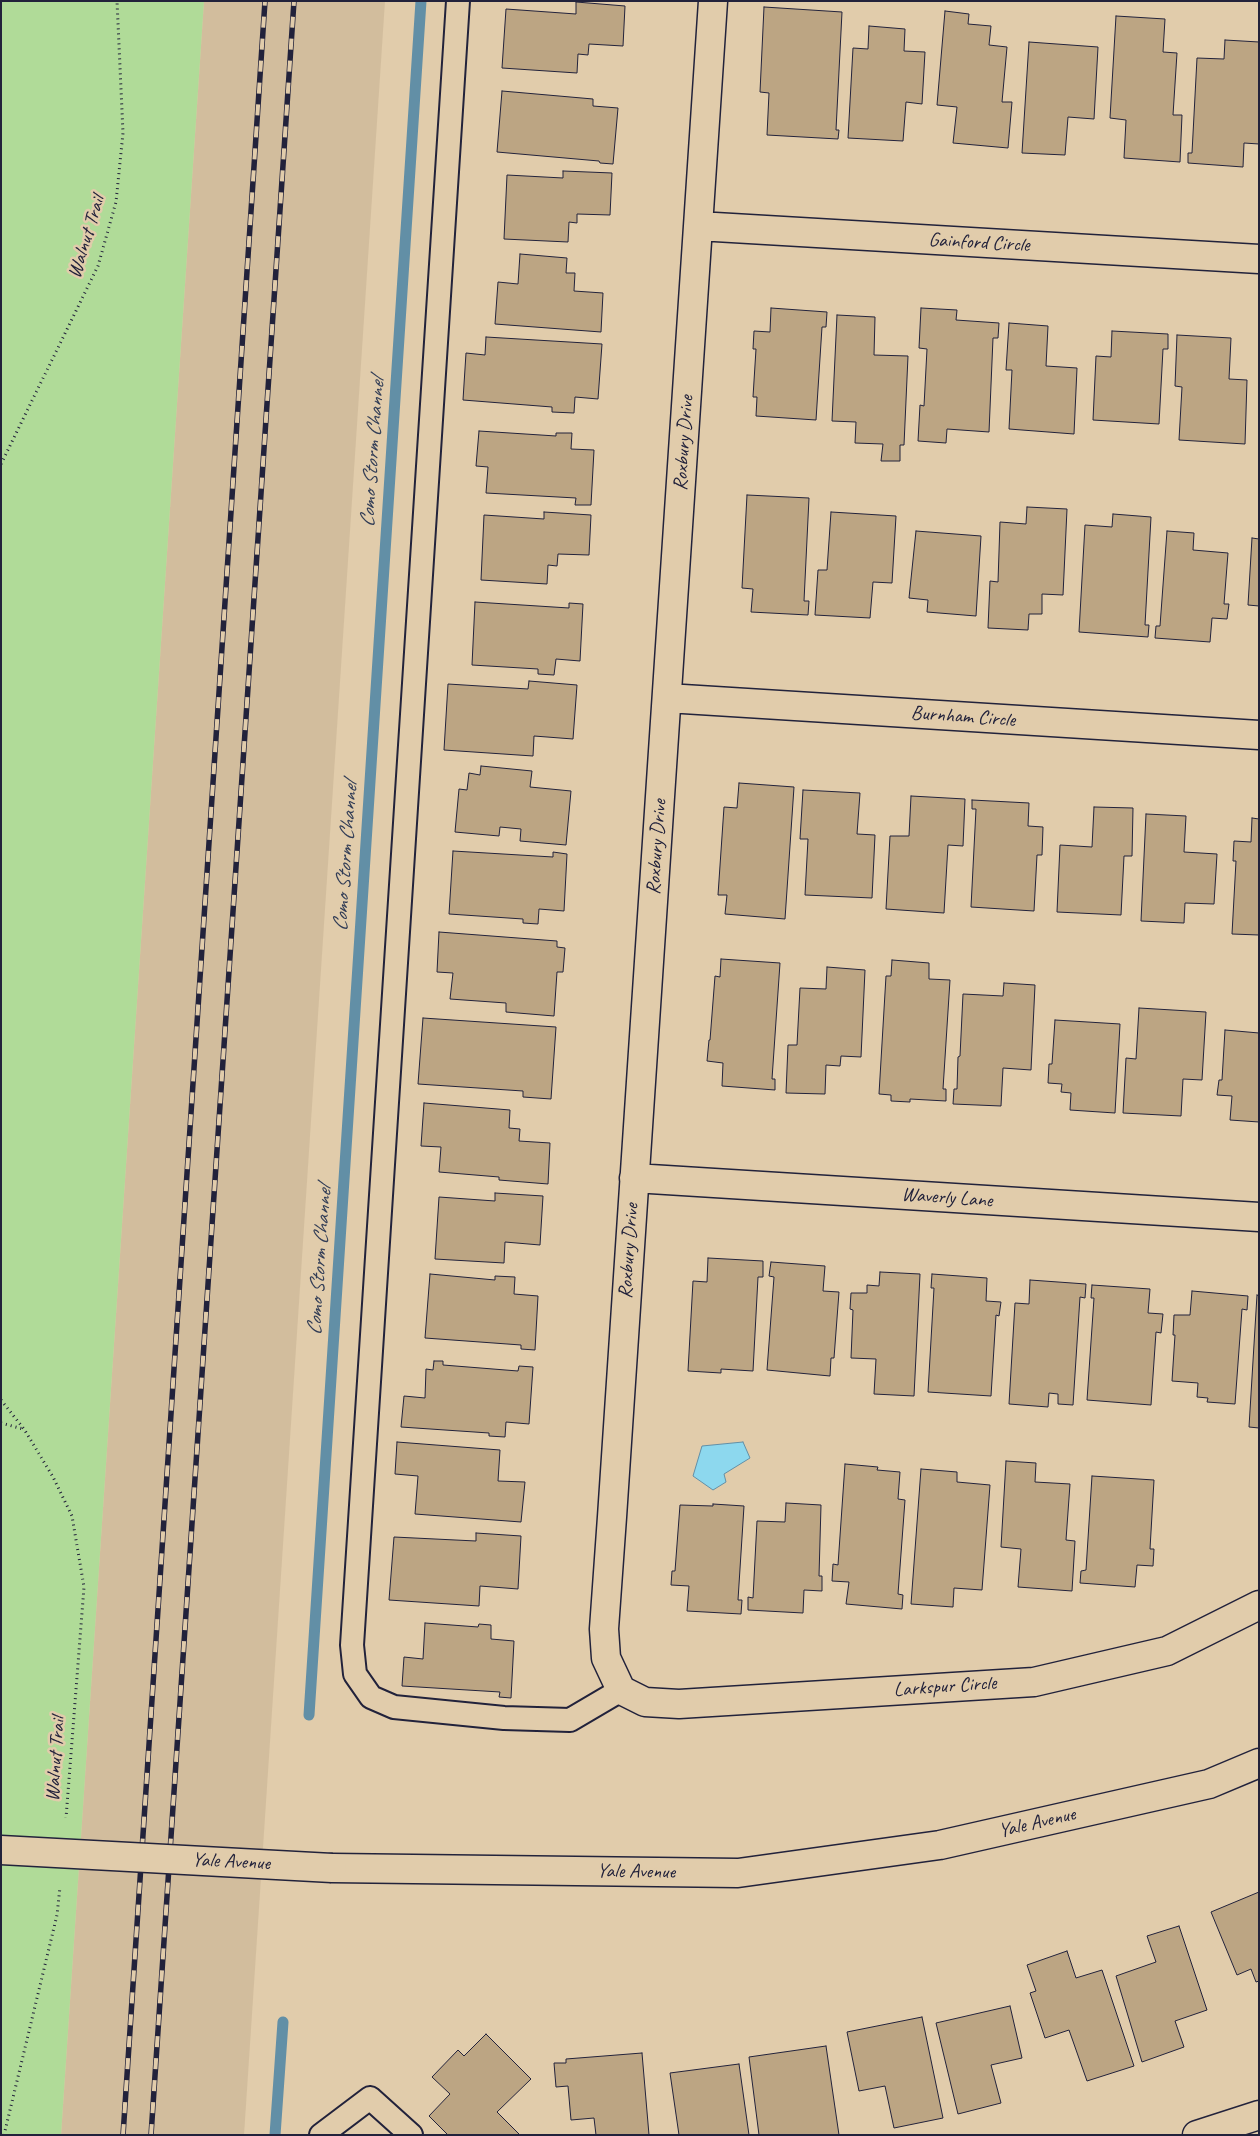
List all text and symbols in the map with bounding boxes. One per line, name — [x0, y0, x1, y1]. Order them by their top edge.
street label: Walnut Trail — [63, 193, 111, 281]
street label: Gainford Circle — [928, 228, 1030, 258]
water label: Como Storm Channel — [355, 378, 391, 528]
street label: Roxbury Drive — [669, 395, 699, 491]
street label: Burnham Circle — [910, 701, 1016, 733]
water label: Como Storm Channel — [328, 782, 364, 932]
street label: Roxbury Drive — [642, 799, 672, 895]
street label: Waverly Lane — [901, 1183, 993, 1213]
water label: Como Storm Channel — [302, 1186, 338, 1336]
street label: Roxbury Drive — [614, 1203, 644, 1299]
street label: Larkspur Circle — [893, 1671, 997, 1703]
street label: Walnut Trail — [41, 1716, 71, 1802]
street label: Yale Avenue — [996, 1803, 1078, 1843]
street label: Yale Avenue — [191, 1848, 271, 1876]
street label: Yale Avenue — [597, 1859, 675, 1885]

